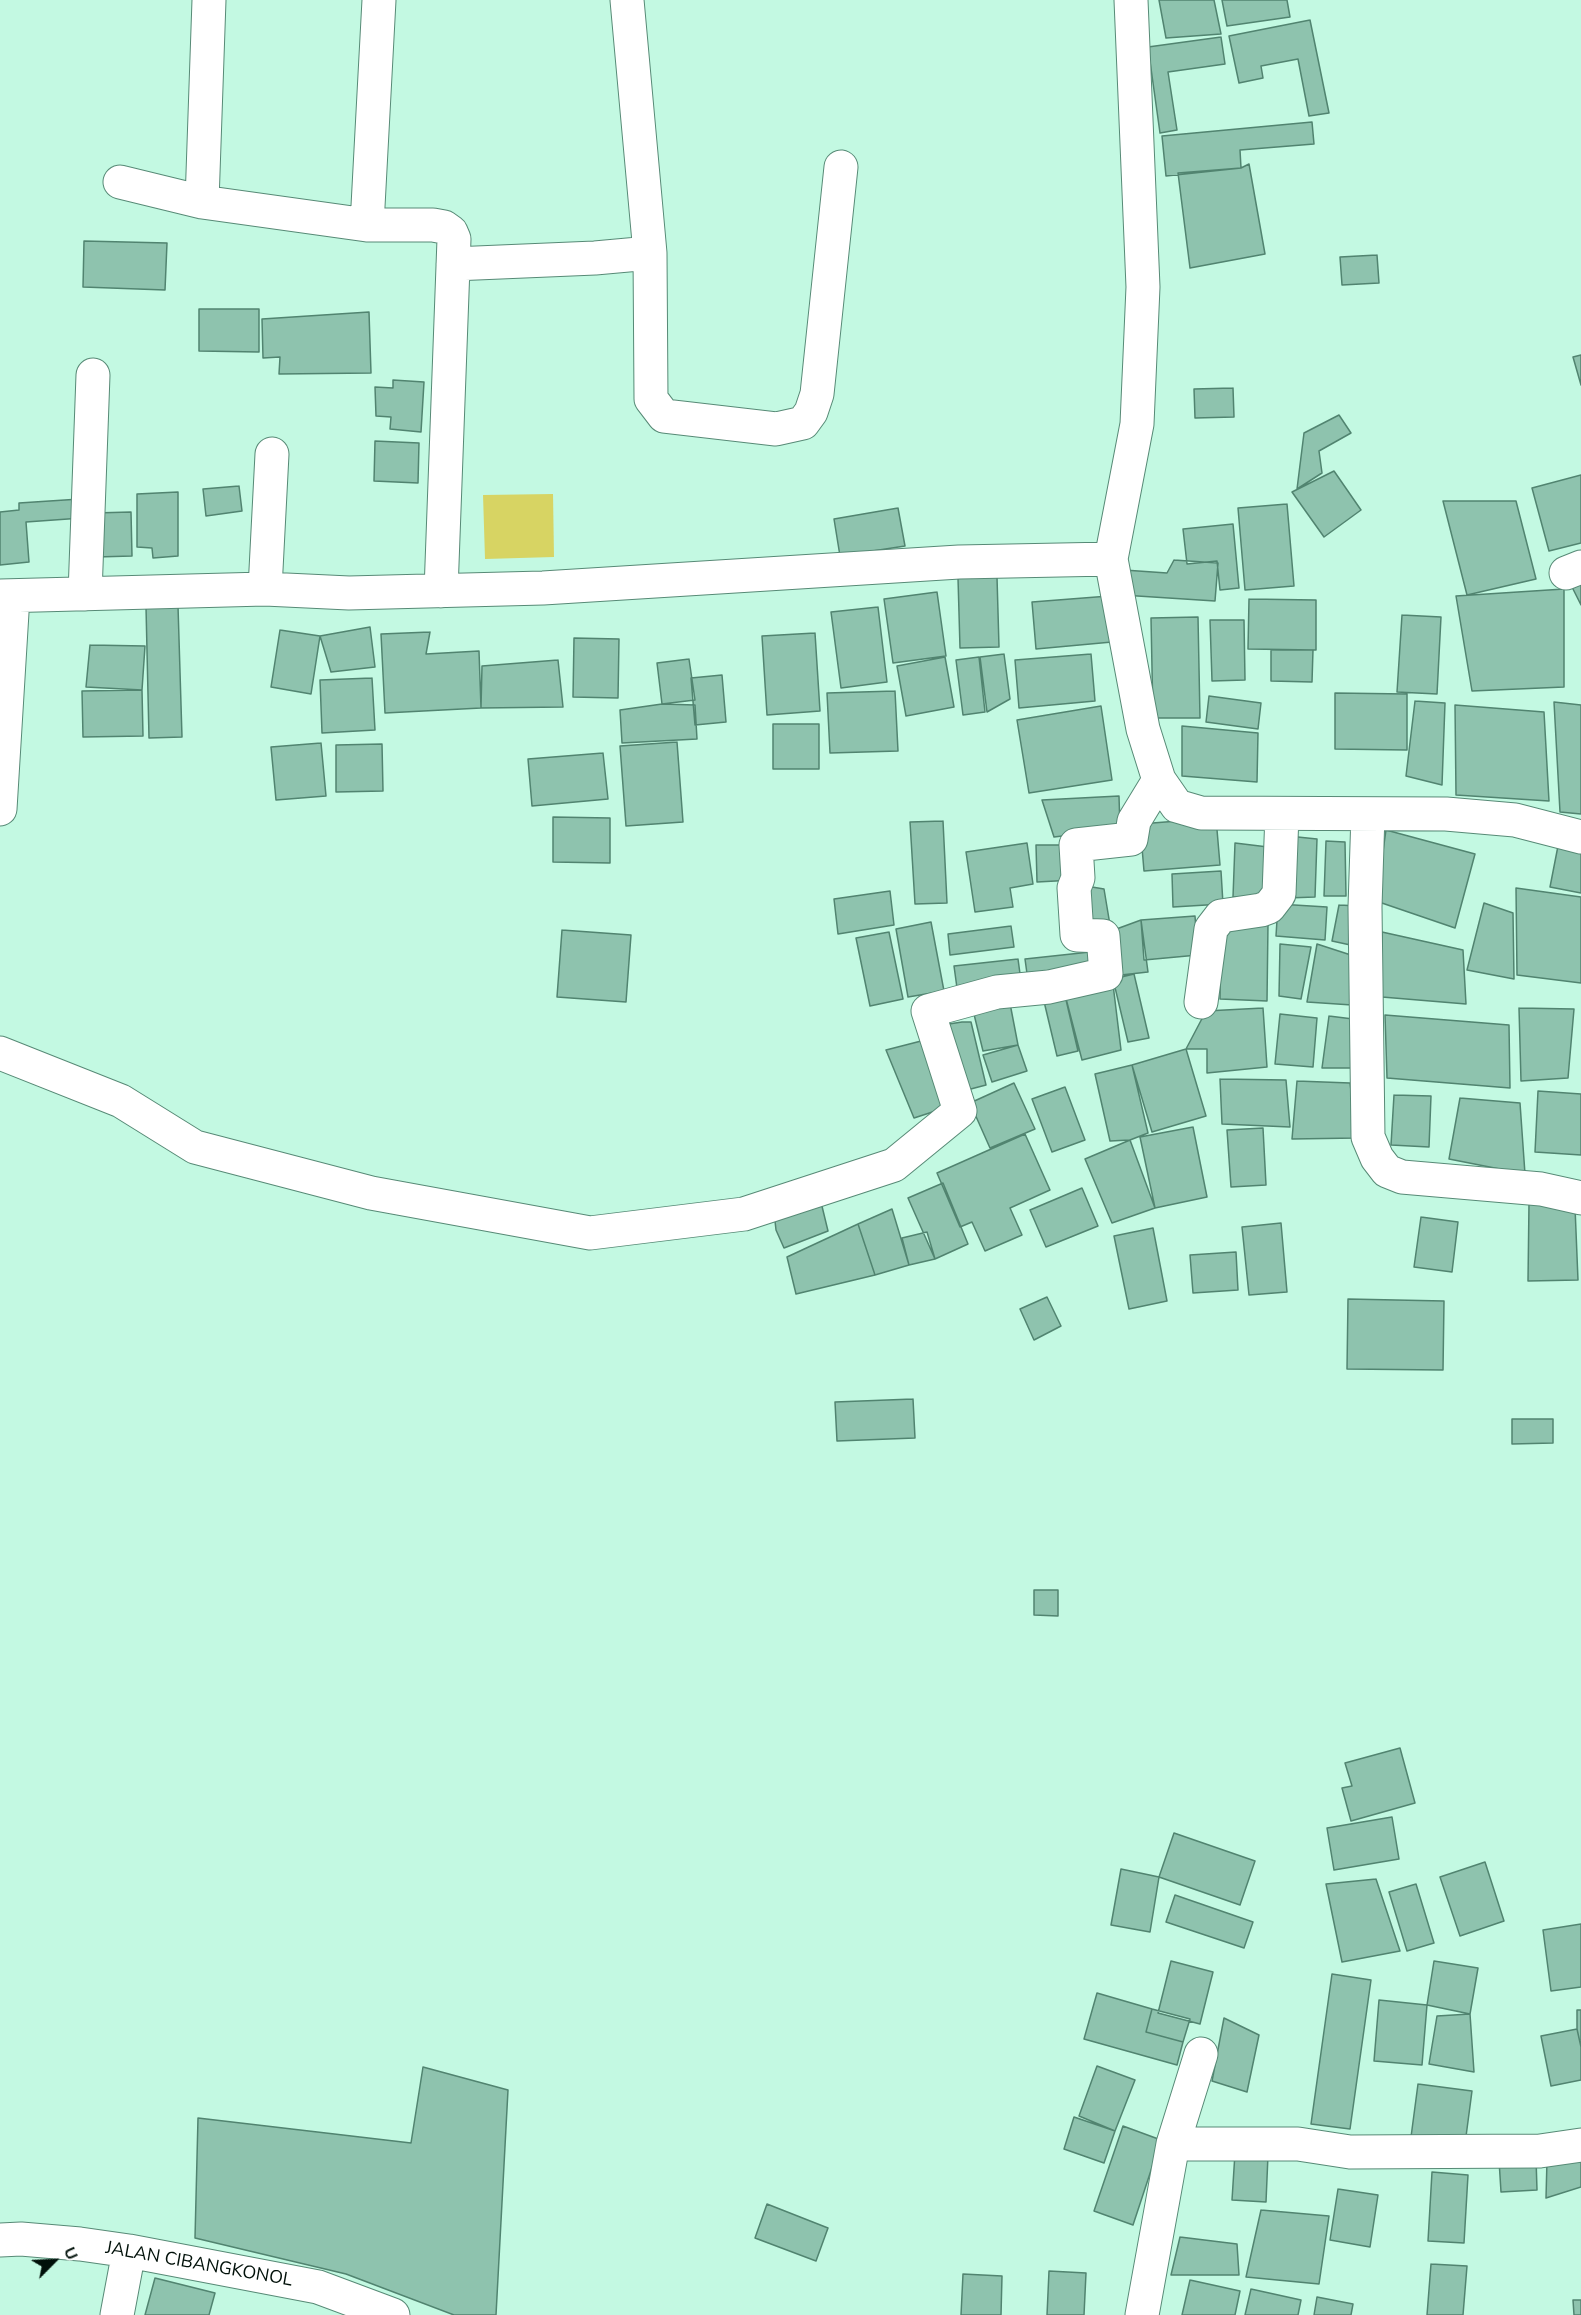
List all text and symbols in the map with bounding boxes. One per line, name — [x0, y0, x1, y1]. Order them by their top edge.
north arrow — [24, 2231, 84, 2291]
street label: JALAN CIBANGKONOL — [104, 2238, 294, 2292]
text: U — [58, 2244, 83, 2264]

